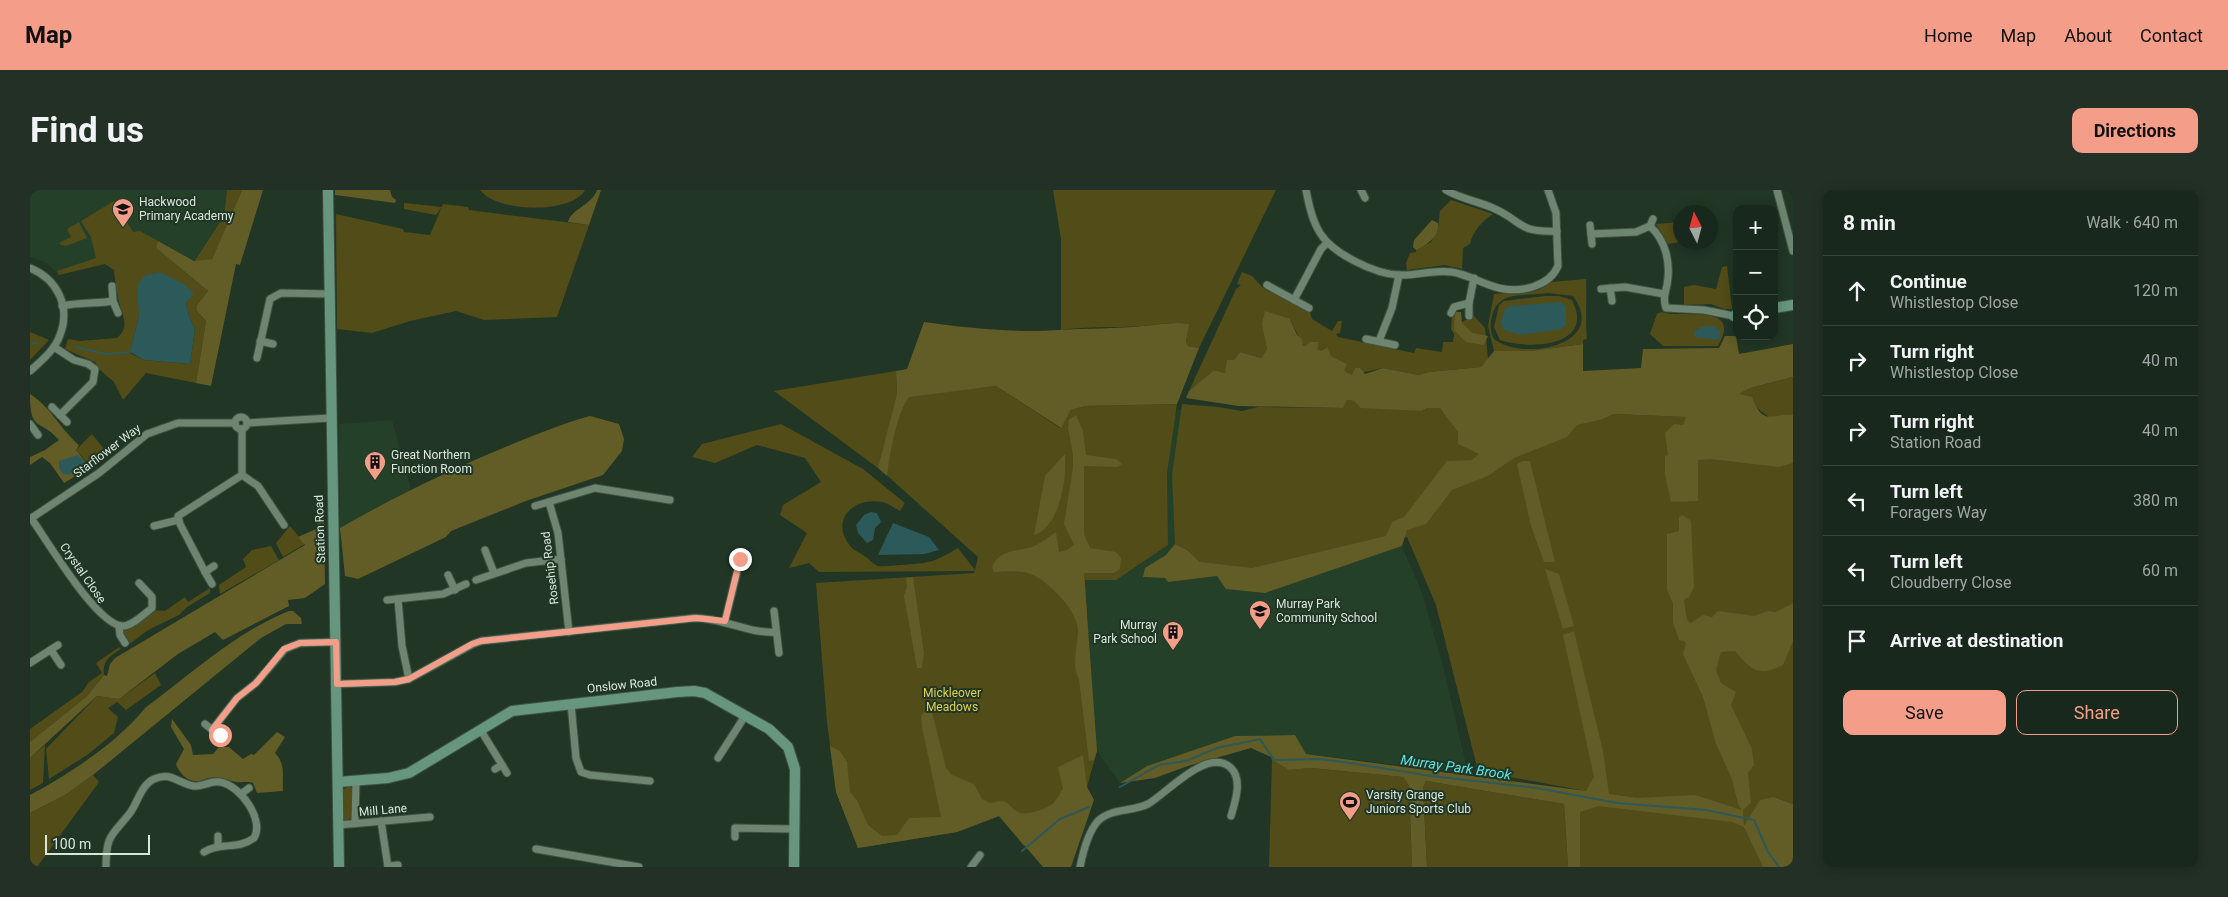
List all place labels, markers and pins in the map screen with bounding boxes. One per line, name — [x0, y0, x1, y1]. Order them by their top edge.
place label: Hackwood Primary Academy — [139, 195, 234, 223]
school or university icon: Hackwood Primary Academy — [111, 197, 135, 228]
place label: Great Northern Function Room — [391, 448, 472, 476]
building icon: Great Northern Function Room — [363, 450, 387, 481]
place label: Murray Park Community School — [1276, 597, 1377, 625]
school or university icon: Murray Park Community School — [1248, 599, 1272, 630]
place label: Murray Park School — [1093, 618, 1157, 646]
building icon: Murray Park School — [1161, 620, 1185, 651]
place label: Varsity Grange Juniors Sports Club — [1366, 788, 1471, 816]
sports icon: Varsity Grange Juniors Sports Club — [1338, 790, 1362, 821]

